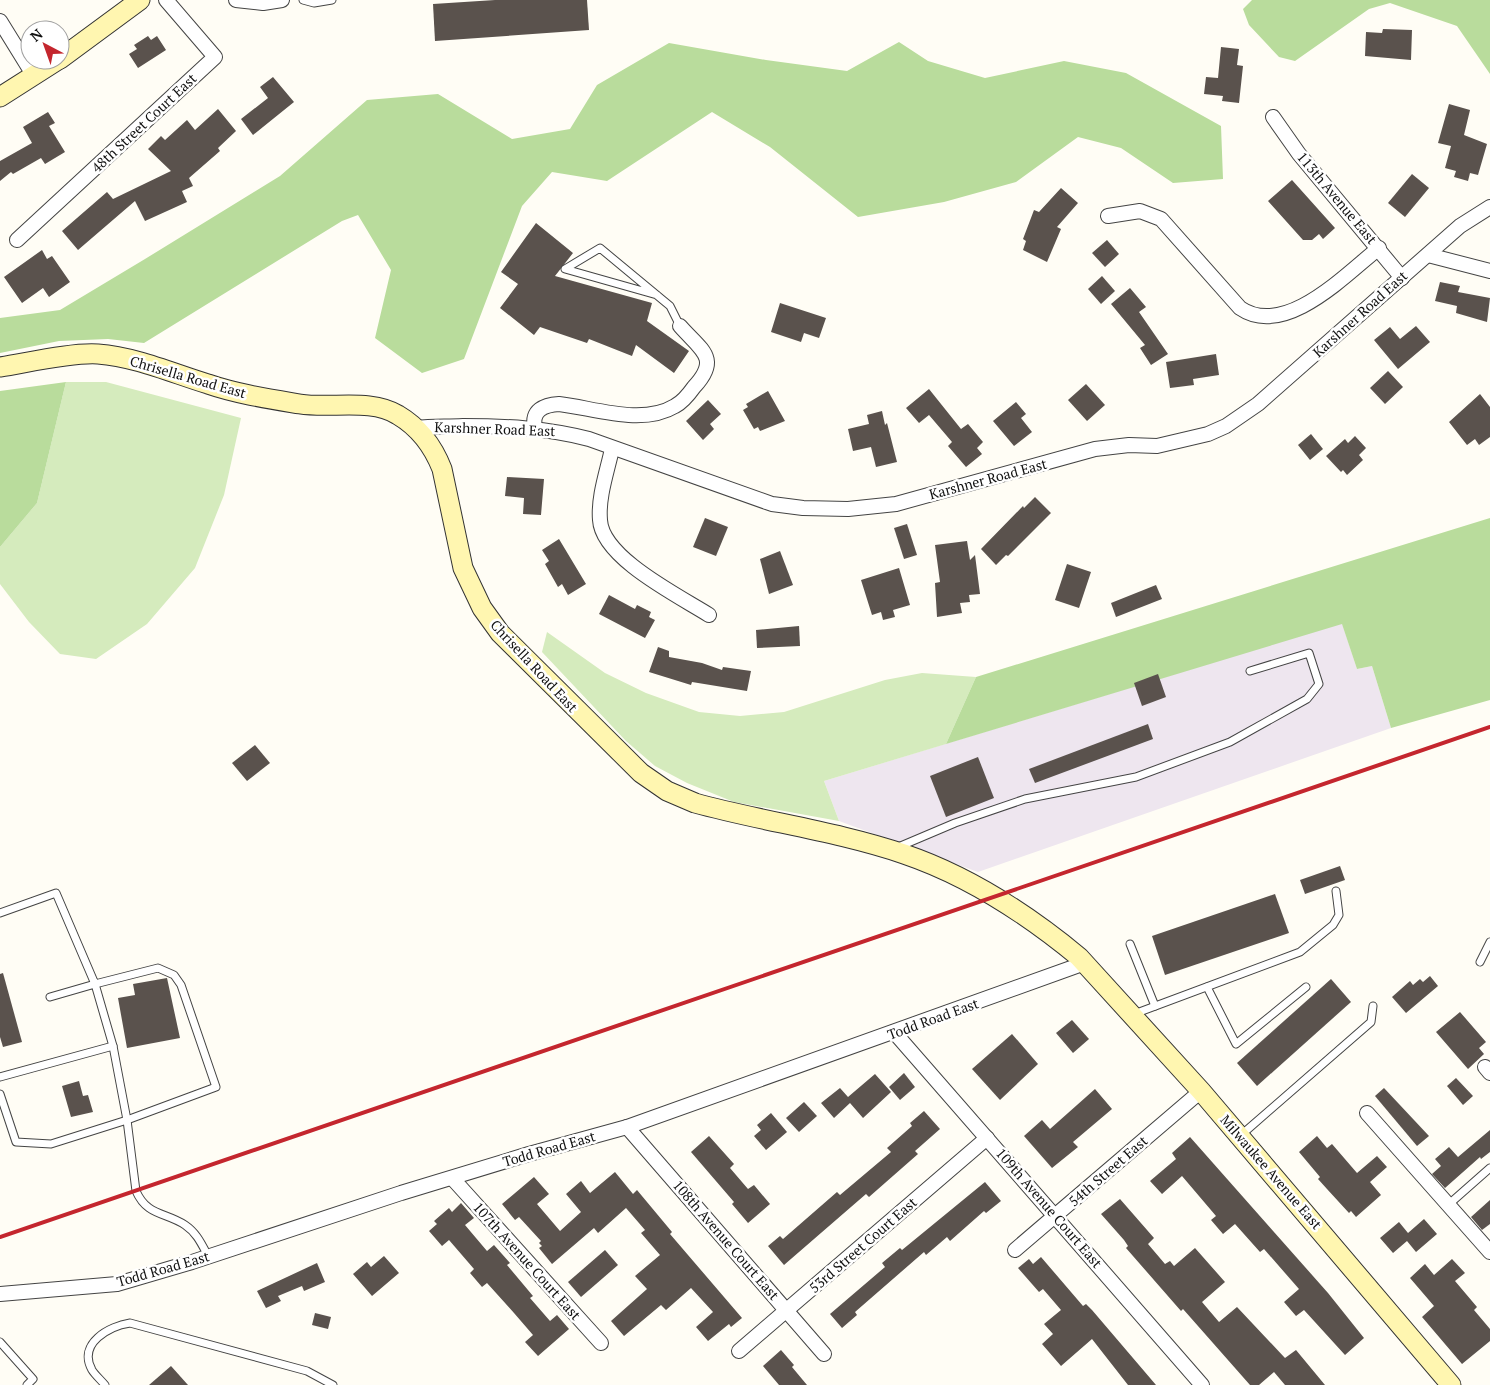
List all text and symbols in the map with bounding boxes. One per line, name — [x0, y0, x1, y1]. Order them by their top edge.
north arrow — [20, 20, 70, 70]
text: N — [26, 24, 47, 45]
street label: 48th Street Court East — [87, 68, 201, 176]
street label: 113th Avenue East — [1293, 148, 1382, 248]
street label: Karshner Road East — [1308, 266, 1412, 361]
street label: Chrisella Road East — [128, 351, 249, 402]
street label: Karshner Road East — [434, 417, 557, 440]
street label: Karshner Road East — [927, 453, 1050, 503]
street label: Chrisella Road East — [487, 615, 583, 717]
street label: Todd Road East — [885, 993, 982, 1044]
street label: Milwaukee Avenue East — [1216, 1110, 1327, 1234]
street label: Todd Road East — [500, 1126, 598, 1171]
street label: 54th Street East — [1064, 1130, 1152, 1210]
street label: 109th Avenue Court East — [992, 1144, 1107, 1272]
street label: 108th Avenue Court East — [669, 1176, 784, 1304]
street label: 53rd Street Court East — [805, 1192, 921, 1297]
street label: 107th Avenue Court East — [469, 1198, 586, 1324]
street label: Todd Road East — [114, 1246, 212, 1291]

